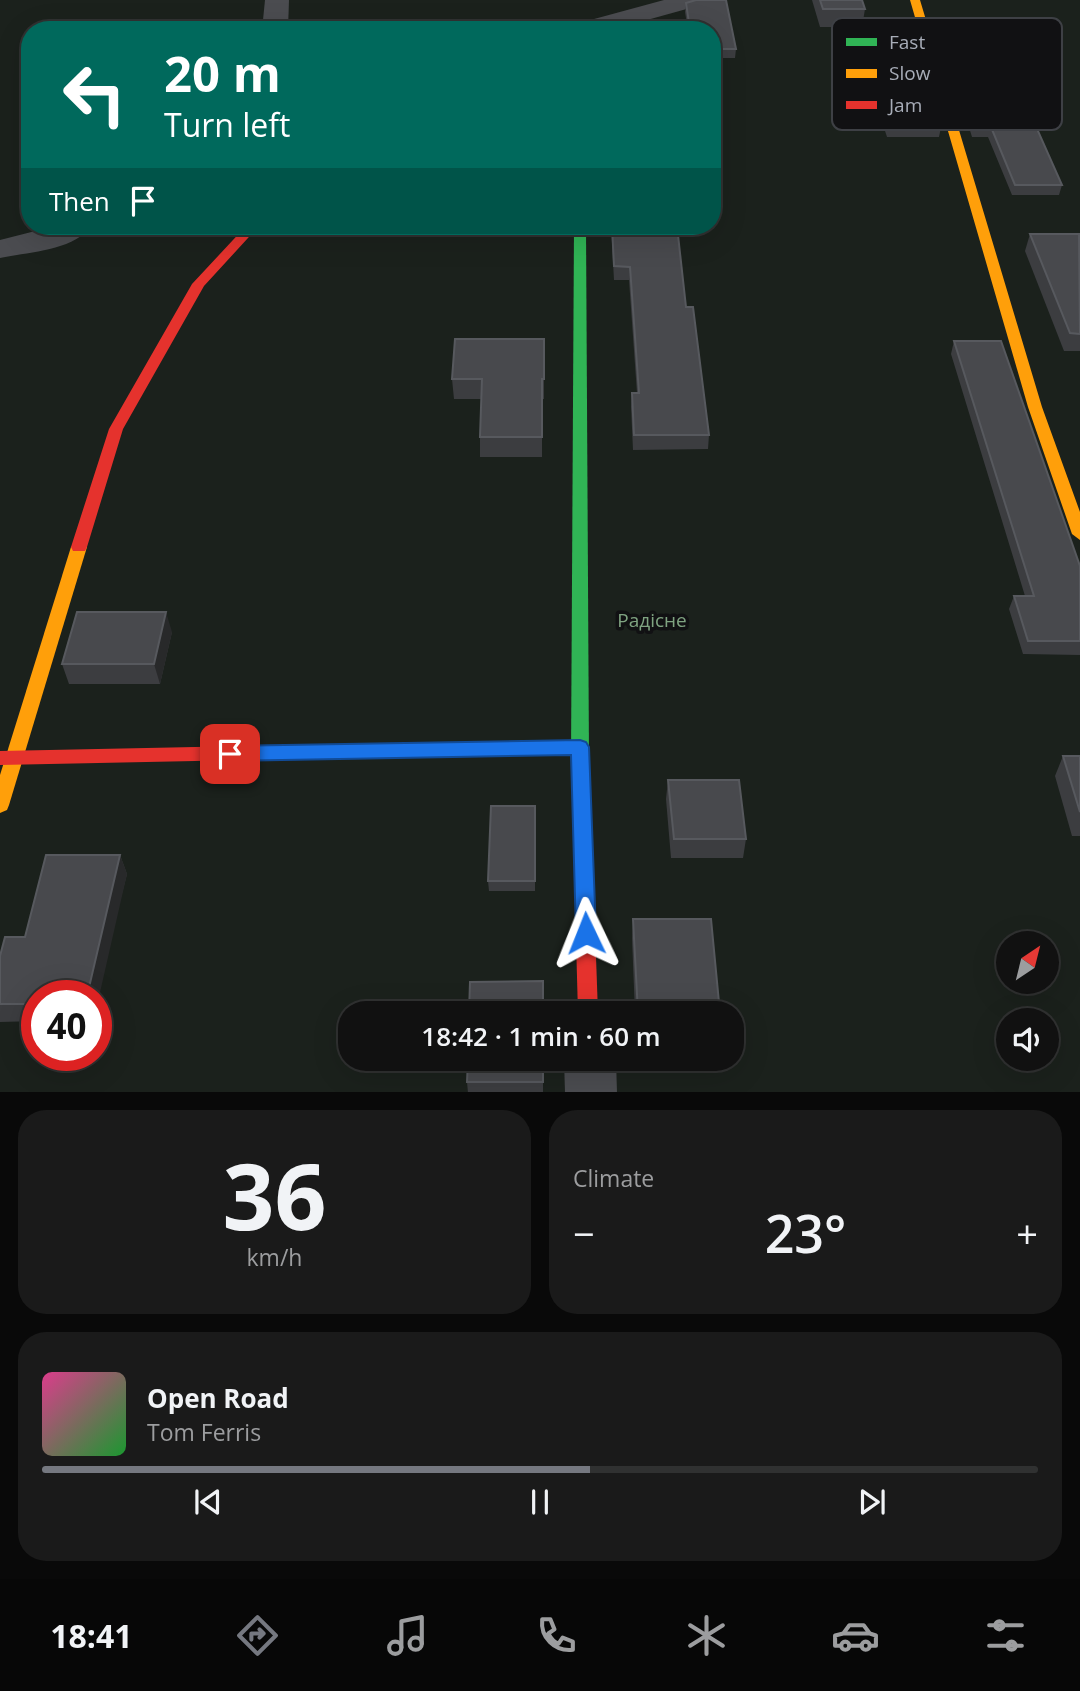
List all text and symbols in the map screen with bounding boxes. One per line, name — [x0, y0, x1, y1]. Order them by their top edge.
legend — [832, 18, 1062, 130]
text: Fast — [889, 29, 925, 55]
text: 20 m — [164, 40, 281, 106]
icon: left — [49, 49, 140, 140]
text: Slow — [889, 60, 931, 86]
text: Jam — [887, 92, 922, 118]
text: Turn left — [164, 103, 290, 146]
icon: arrive — [124, 182, 162, 220]
text: Then — [49, 183, 110, 219]
park label: Радісне — [617, 607, 687, 633]
pin — [200, 724, 260, 784]
icon: arrive — [211, 735, 249, 773]
position arrow — [549, 896, 623, 970]
north arrow — [996, 931, 1059, 994]
map controls — [996, 931, 1059, 1071]
speed limit sign: 40 — [21, 980, 112, 1071]
button: sound — [996, 1008, 1059, 1071]
text: 18:42 · 1 min · 60 m — [421, 1018, 661, 1054]
text: 36 — [222, 1133, 327, 1257]
text: Climate — [573, 1162, 654, 1194]
text: 23° — [765, 1197, 846, 1268]
text: − — [573, 1207, 595, 1259]
text: + — [1016, 1207, 1038, 1259]
text: km/h — [247, 1241, 302, 1273]
text: Open Road — [147, 1380, 289, 1416]
text: Tom Ferris — [147, 1416, 261, 1448]
icon: previous — [189, 1483, 227, 1521]
icon: pause — [521, 1483, 559, 1521]
icon: next — [853, 1483, 891, 1521]
icon: directions — [233, 1611, 282, 1660]
icon: music — [383, 1611, 432, 1660]
icon: phone — [532, 1611, 581, 1660]
icon: climate — [682, 1611, 731, 1660]
icon: car — [831, 1611, 880, 1660]
icon: filters — [981, 1611, 1030, 1660]
text: 18:41 — [50, 1614, 133, 1657]

